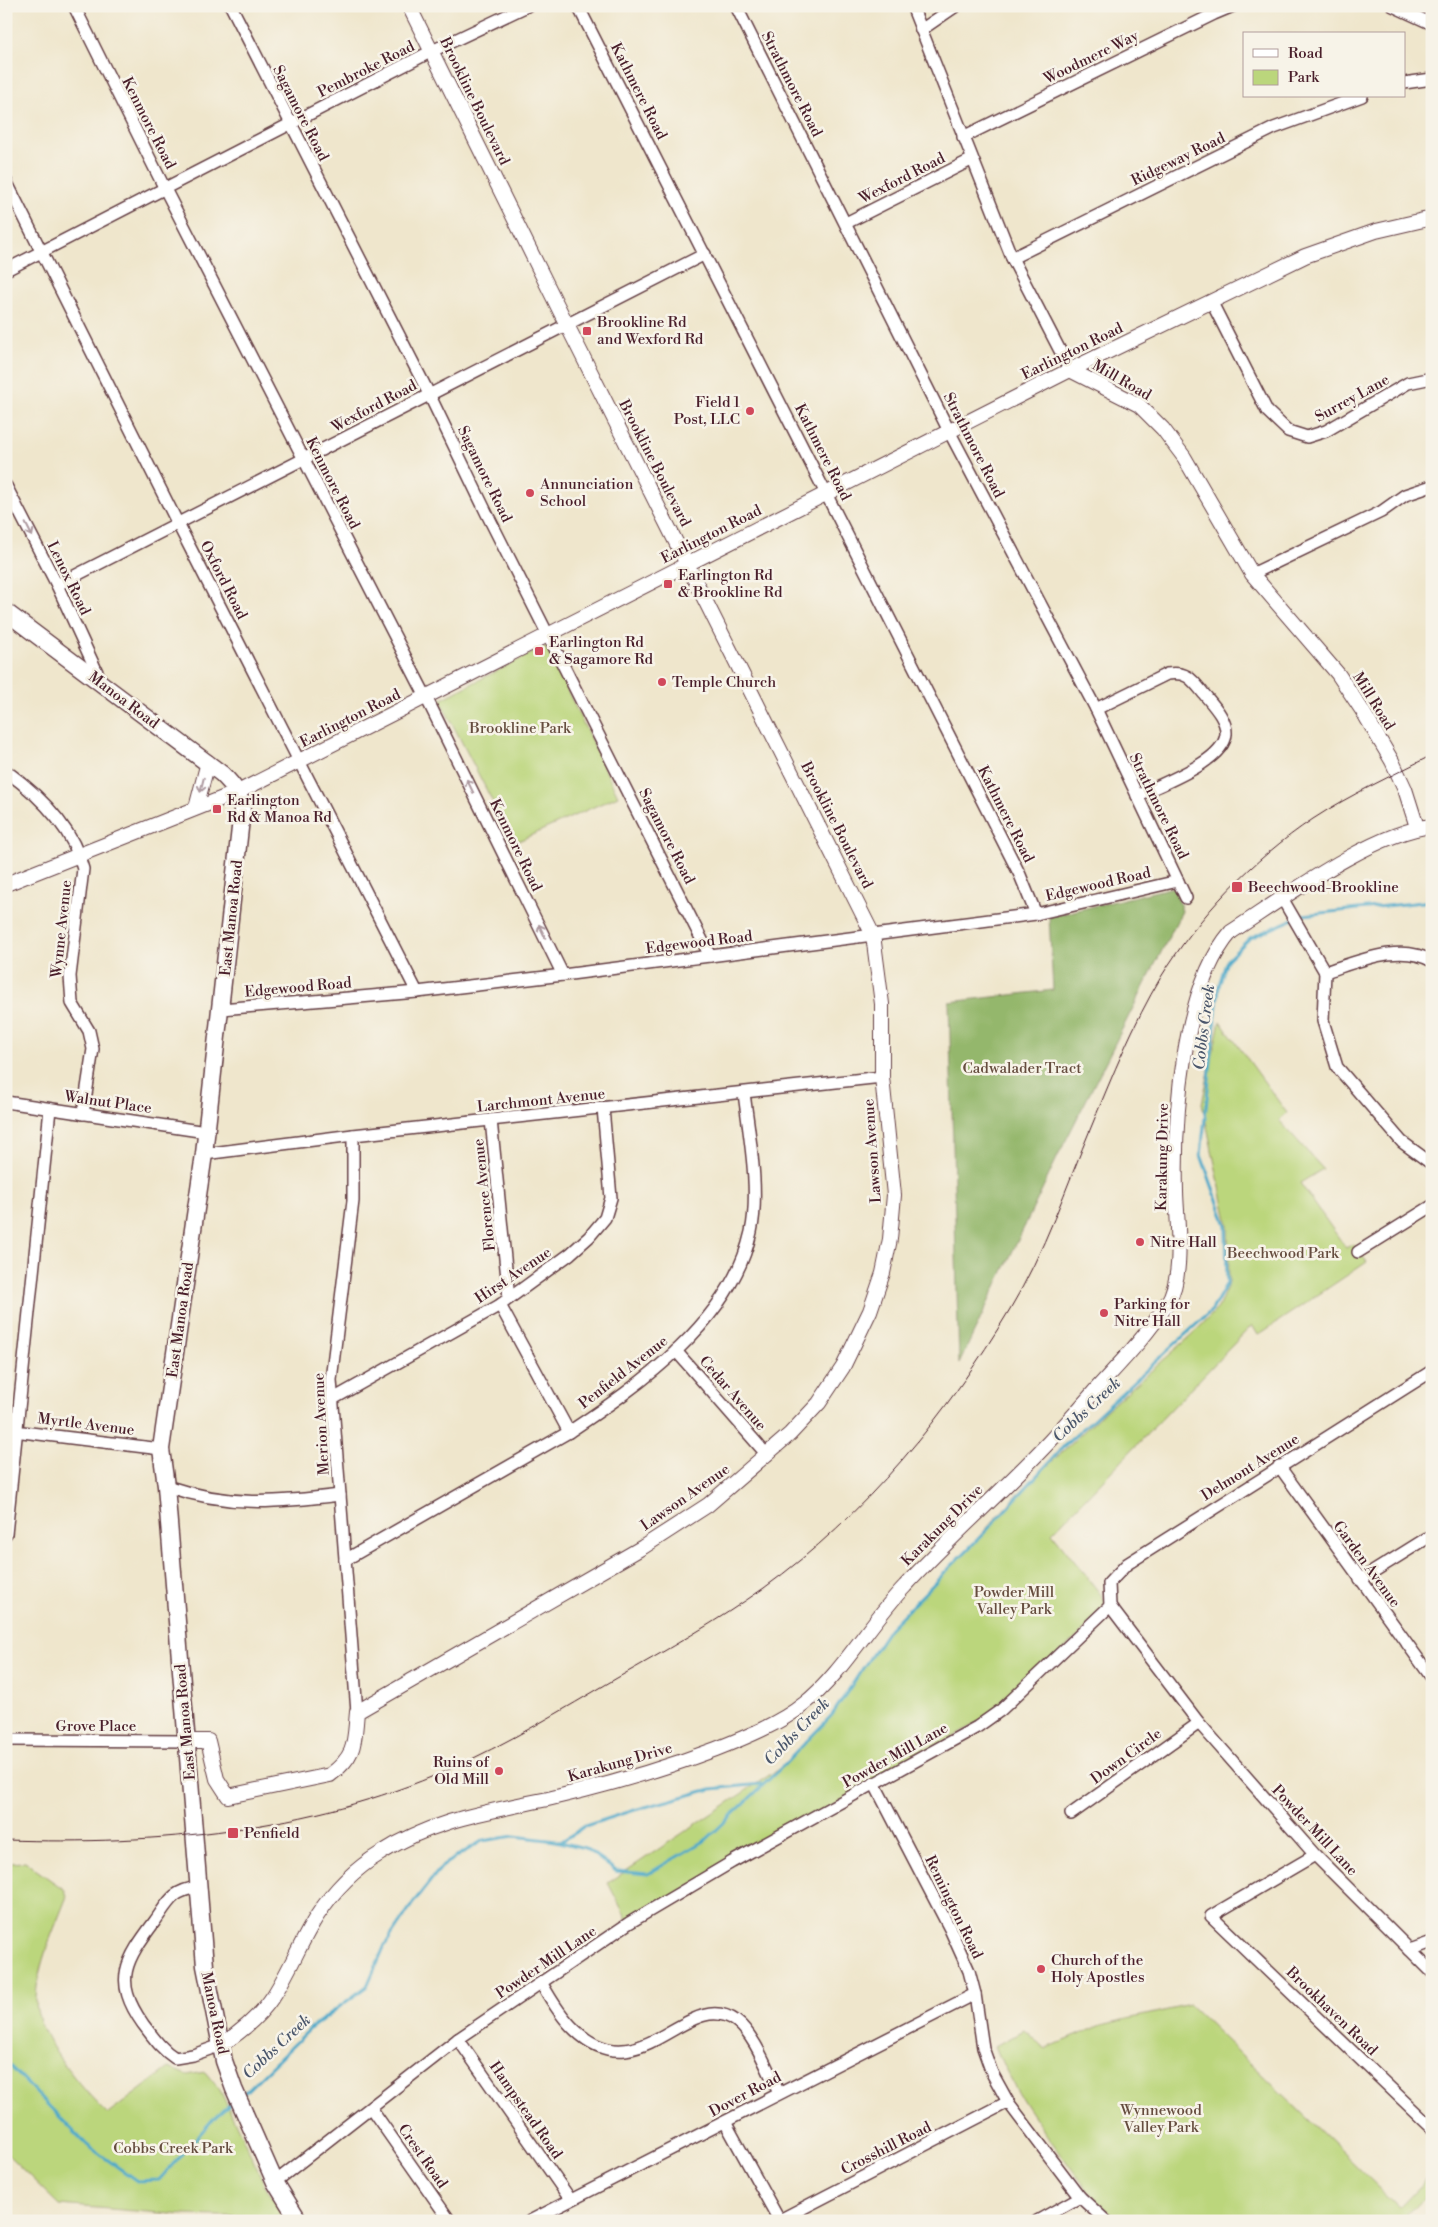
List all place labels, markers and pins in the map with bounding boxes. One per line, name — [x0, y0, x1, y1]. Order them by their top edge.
place label: Brookline Rd and Wexford Rd — [596, 313, 704, 349]
marker: Brookline Rd and Wexford Rd — [581, 325, 593, 337]
place label: Field 1 Post, LLC — [674, 393, 741, 429]
marker: Field 1 Post, LLC — [744, 405, 756, 417]
place label: Annunciation School — [539, 475, 633, 511]
marker: Annunciation School — [524, 487, 536, 499]
place label: Earlington Rd & Brookline Rd — [678, 566, 783, 602]
marker: Earlington Rd & Brookline Rd — [662, 578, 674, 590]
place label: Earlington Rd & Sagamore Rd — [549, 633, 654, 669]
marker: Earlington Rd & Sagamore Rd — [533, 645, 545, 657]
place label: Temple Church — [672, 673, 776, 692]
marker: Temple Church — [656, 676, 668, 688]
place label: Earlington Rd & Manoa Rd — [227, 791, 332, 827]
marker: Earlington Rd & Manoa Rd — [211, 803, 223, 815]
place label: Beechwood-Brookline — [1247, 878, 1399, 897]
marker: Beechwood-Brookline — [1230, 880, 1244, 894]
place label: Nitre Hall — [1150, 1233, 1217, 1252]
marker: Nitre Hall — [1134, 1236, 1146, 1248]
place label: Parking for Nitre Hall — [1114, 1295, 1191, 1331]
marker: Parking for Nitre Hall — [1098, 1307, 1110, 1319]
place label: Ruins of Old Mill — [433, 1753, 490, 1789]
marker: Ruins of Old Mill — [493, 1765, 505, 1777]
place label: Penfield — [244, 1824, 300, 1843]
marker: Penfield — [226, 1826, 240, 1840]
place label: Church of the Holy Apostles — [1051, 1951, 1144, 1987]
marker: Church of the Holy Apostles — [1035, 1963, 1047, 1975]

